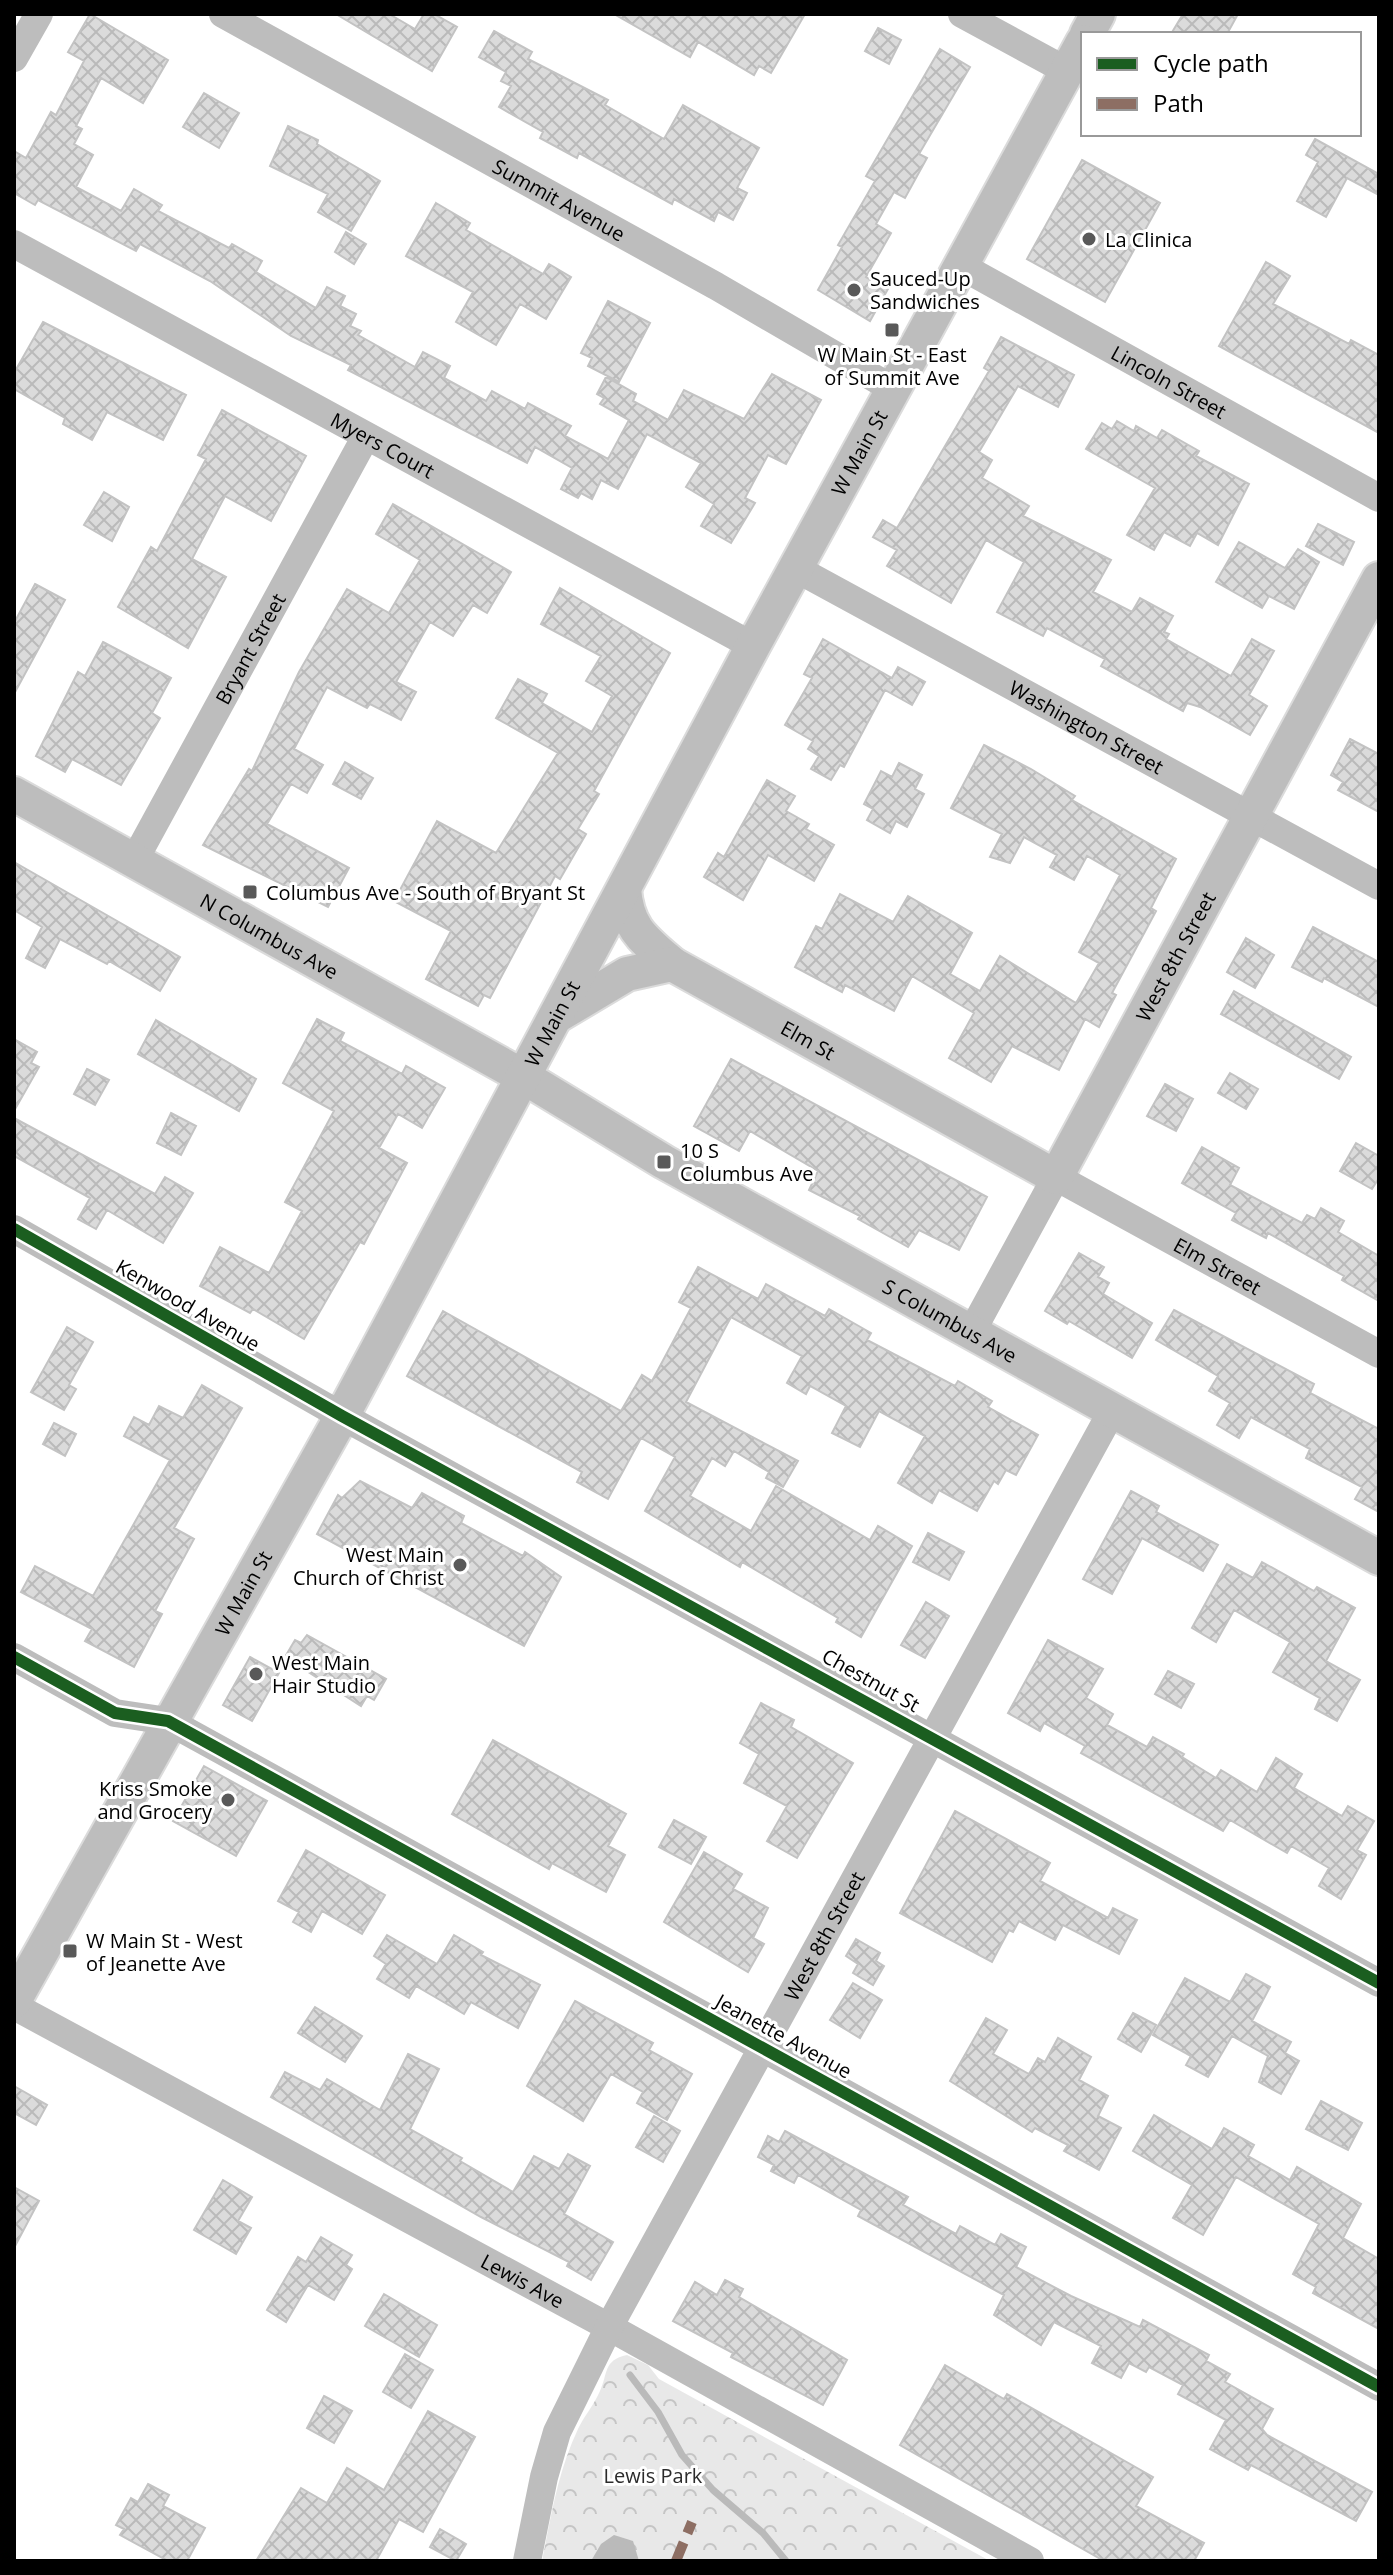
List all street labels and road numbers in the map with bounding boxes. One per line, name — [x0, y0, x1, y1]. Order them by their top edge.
street label: Summit Avenue — [488, 152, 630, 247]
street label: Lincoln Street — [1107, 339, 1232, 424]
street label: W Main St — [824, 405, 893, 500]
street label: Myers Court — [326, 406, 440, 484]
street label: Bryant Street — [209, 588, 291, 709]
street label: Washington Street — [1005, 674, 1169, 780]
street label: N Columbus Ave — [195, 887, 343, 985]
street label: West 8th Street — [1129, 887, 1221, 1026]
street label: W Main St — [518, 976, 586, 1071]
street label: Elm St — [776, 1014, 840, 1065]
street label: Elm Street — [1169, 1231, 1266, 1300]
street label: Kenwood Avenue — [111, 1253, 265, 1357]
street label: S Columbus Ave — [878, 1272, 1022, 1369]
street label: W Main St — [208, 1545, 278, 1640]
street label: Chestnut St — [817, 1642, 925, 1718]
street label: West 8th Street — [777, 1866, 870, 2005]
street label: Jeanette Avenue — [709, 1986, 857, 2085]
street label: Lewis Ave — [476, 2247, 569, 2314]

